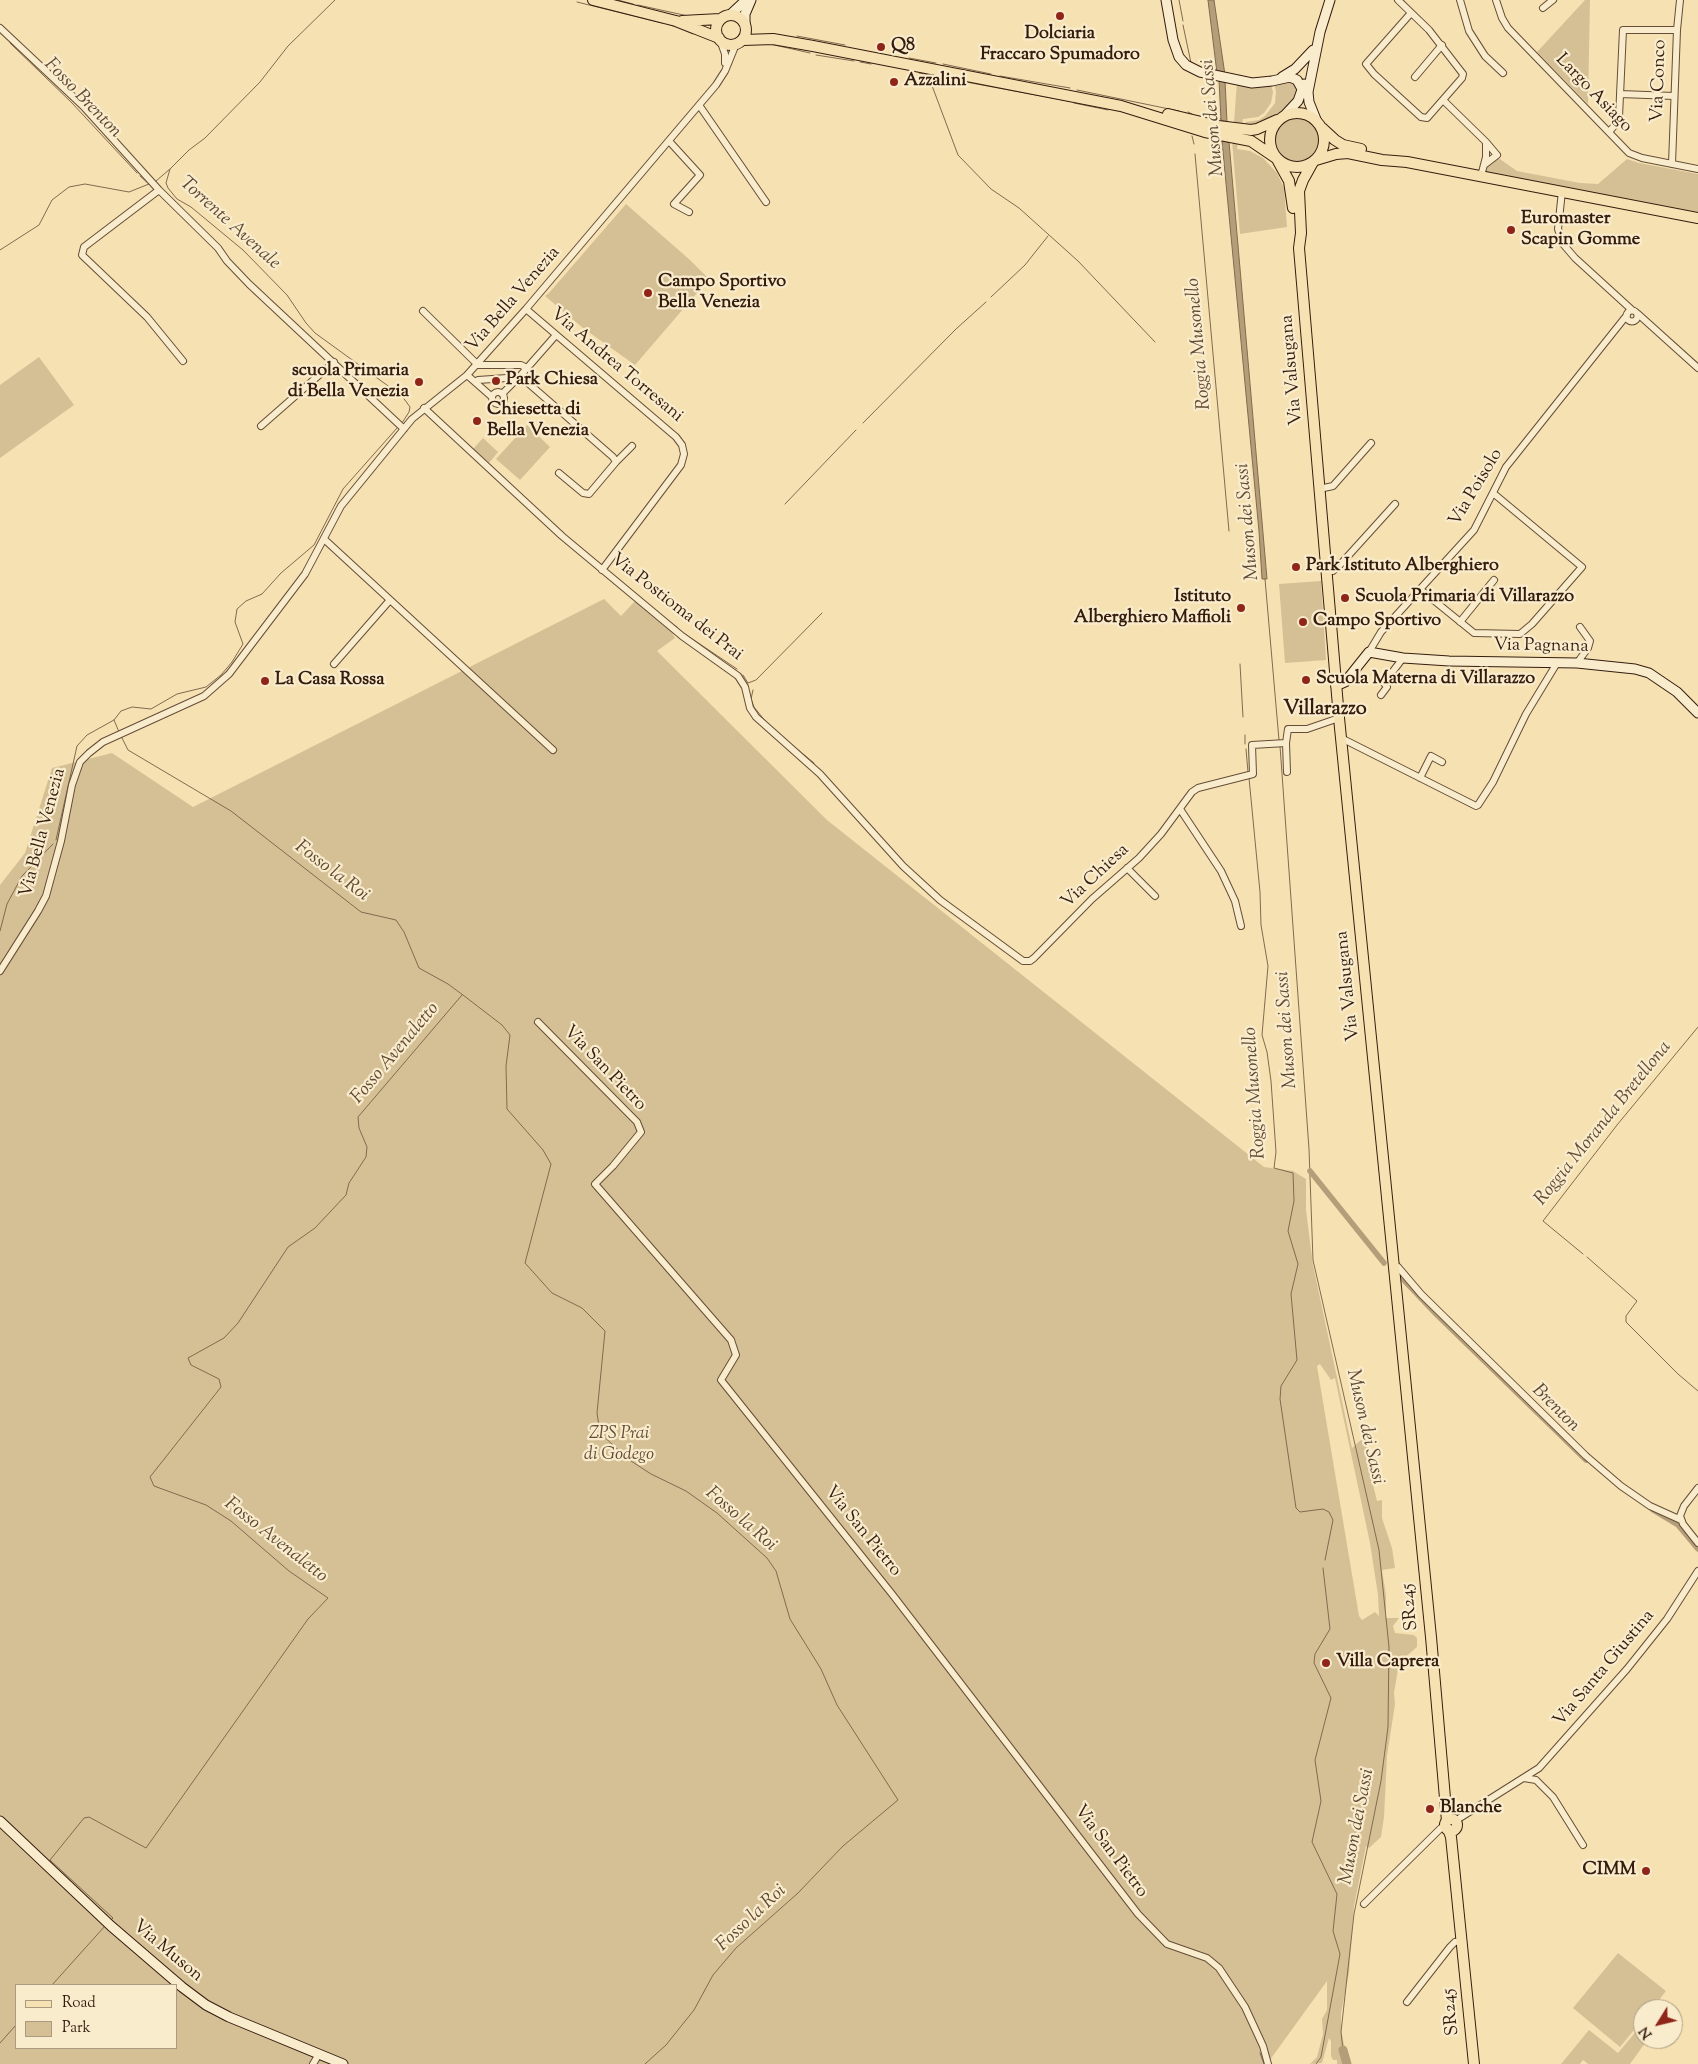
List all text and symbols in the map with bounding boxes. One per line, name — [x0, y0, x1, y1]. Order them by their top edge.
marker: Dolciaria Fraccaro Spumadoro — [1054, 10, 1066, 22]
place label: Dolciaria Fraccaro Spumadoro — [980, 24, 1140, 66]
place label: Q8 — [891, 36, 915, 58]
street label: Via Conco — [1648, 39, 1672, 123]
marker: Q8 — [875, 41, 887, 53]
street label: Largo Asiago — [1550, 50, 1636, 138]
water label: Fosso Brenton — [38, 54, 126, 144]
water label: Muson dei Sassi — [1198, 58, 1230, 178]
place label: Azzalini — [904, 71, 966, 93]
marker: Azzalini — [888, 76, 900, 88]
water label: Torrente Avenale — [174, 173, 284, 275]
place label: Euromaster Scapin Gomme — [1521, 209, 1640, 252]
marker: Euromaster Scapin Gomme — [1505, 224, 1517, 236]
street label: Via Bella Venezia — [462, 243, 566, 357]
place label: Campo Sportivo Bella Venezia — [658, 272, 786, 314]
water label: Roggia Musonello — [1183, 277, 1217, 411]
marker: Campo Sportivo Bella Venezia — [642, 287, 654, 299]
street label: Via Andrea Torresani — [545, 304, 687, 428]
street label: Via Valsugana — [1277, 314, 1309, 426]
place label: scuola Primaria di Bella Venezia — [288, 361, 409, 404]
place label: Park Chiesa — [506, 370, 598, 392]
marker: Park Chiesa — [490, 375, 502, 387]
marker: scuola Primaria di Bella Venezia — [413, 376, 425, 388]
place label: Chiesetta di Bella Venezia — [487, 400, 589, 442]
marker: Chiesetta di Bella Venezia — [471, 415, 483, 427]
street label: Via Poisolo — [1445, 445, 1509, 531]
water label: Muson dei Sassi — [1233, 462, 1265, 582]
street label: Via Postioma dei Prai — [605, 549, 747, 667]
place label: Park Istituto Alberghiero — [1306, 556, 1499, 578]
marker: Park Istituto Alberghiero — [1290, 561, 1302, 573]
place label: Istituto Alberghiero Maffioli — [1074, 587, 1231, 630]
place label: Scuola Primaria di Villarazzo — [1355, 587, 1574, 609]
marker: Scuola Primaria di Villarazzo — [1339, 592, 1351, 604]
marker: Istituto Alberghiero Maffioli — [1235, 602, 1247, 614]
place label: Campo Sportivo — [1313, 611, 1441, 633]
marker: Campo Sportivo — [1297, 616, 1309, 628]
street label: Via Pagnana — [1493, 635, 1589, 659]
place label: Scuola Materna di Villarazzo — [1316, 669, 1535, 691]
place label: La Casa Rossa — [275, 670, 384, 692]
marker: Scuola Materna di Villarazzo — [1300, 674, 1312, 686]
marker: La Casa Rossa — [259, 675, 271, 687]
district label: Villarazzo — [1283, 699, 1367, 723]
street label: Via Bella Venezia — [16, 766, 72, 900]
water label: Fosso la Roi — [289, 837, 373, 907]
street label: Via Chiesa — [1058, 840, 1134, 914]
street label: Via Valsugana — [1332, 930, 1366, 1042]
water label: Muson dei Sassi — [1273, 971, 1303, 1089]
water label: Fosso Avenaletto — [347, 999, 445, 1109]
street label: Via San Pietro — [558, 1022, 650, 1116]
water label: Roggia Musonello — [1240, 1026, 1272, 1160]
water label: Roggia Moranda Bretellona — [1531, 1037, 1677, 1211]
water label: Muson dei Sassi — [1340, 1367, 1388, 1487]
water label: Brenton — [1526, 1380, 1584, 1438]
park label: ZPS Prai di Godego — [584, 1424, 654, 1466]
street label: Via San Pietro — [819, 1482, 905, 1582]
water label: Fosso la Roi — [699, 1483, 781, 1557]
water label: Fosso Avenaletto — [219, 1493, 331, 1589]
street label: SR245 — [1398, 1582, 1424, 1632]
street label: Via Santa Giustina — [1550, 1606, 1660, 1732]
place label: Villa Caprera — [1336, 1652, 1439, 1674]
marker: Villa Caprera — [1320, 1657, 1332, 1669]
water label: Muson dei Sassi — [1336, 1767, 1380, 1887]
place label: Blanche — [1440, 1798, 1502, 1820]
street label: Via San Pietro — [1068, 1802, 1152, 1902]
marker: Blanche — [1424, 1803, 1436, 1815]
place label: CIMM — [1582, 1860, 1636, 1882]
marker: CIMM — [1640, 1865, 1652, 1877]
water label: Fosso la Roi — [712, 1881, 792, 1957]
street label: Via Muson — [128, 1916, 206, 1988]
legend — [15, 1984, 178, 2049]
street label: SR245 — [1439, 1987, 1465, 2037]
text: Road — [62, 1993, 96, 2014]
north arrow — [1633, 1999, 1683, 2049]
text: Park — [62, 2018, 91, 2039]
text: N — [1635, 2022, 1658, 2043]

